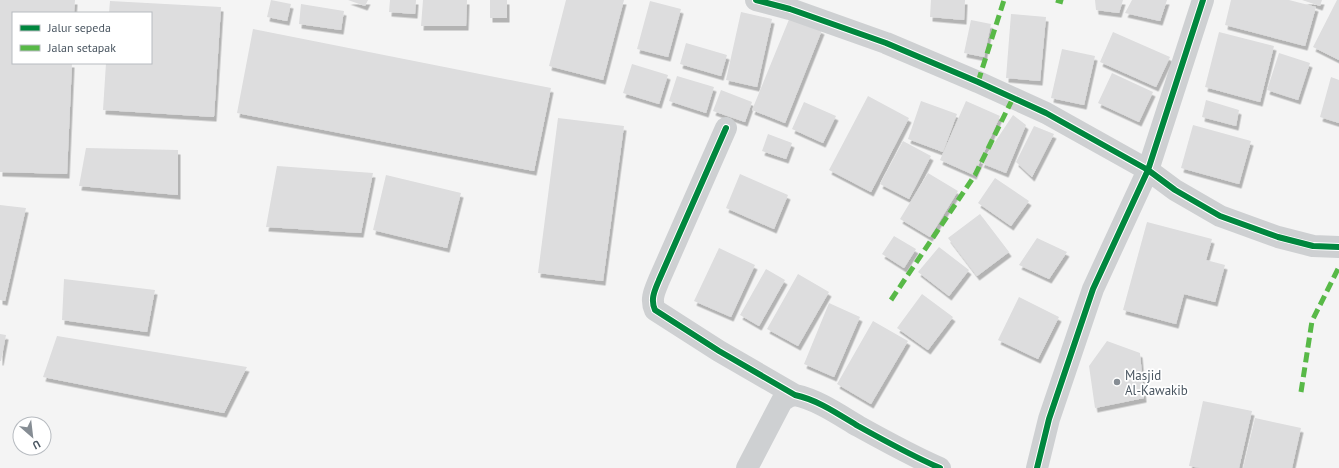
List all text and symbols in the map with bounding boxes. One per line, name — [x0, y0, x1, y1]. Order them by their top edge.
legend — [12, 12, 152, 64]
text: Jalur sepeda — [47, 20, 111, 35]
text: Jalan setapak — [47, 40, 116, 55]
place label: Masjid Al-Kawakib — [1125, 367, 1188, 399]
marker: Masjid Al-Kawakib — [1112, 377, 1122, 387]
north arrow — [12, 416, 52, 456]
text: U — [30, 437, 43, 453]

